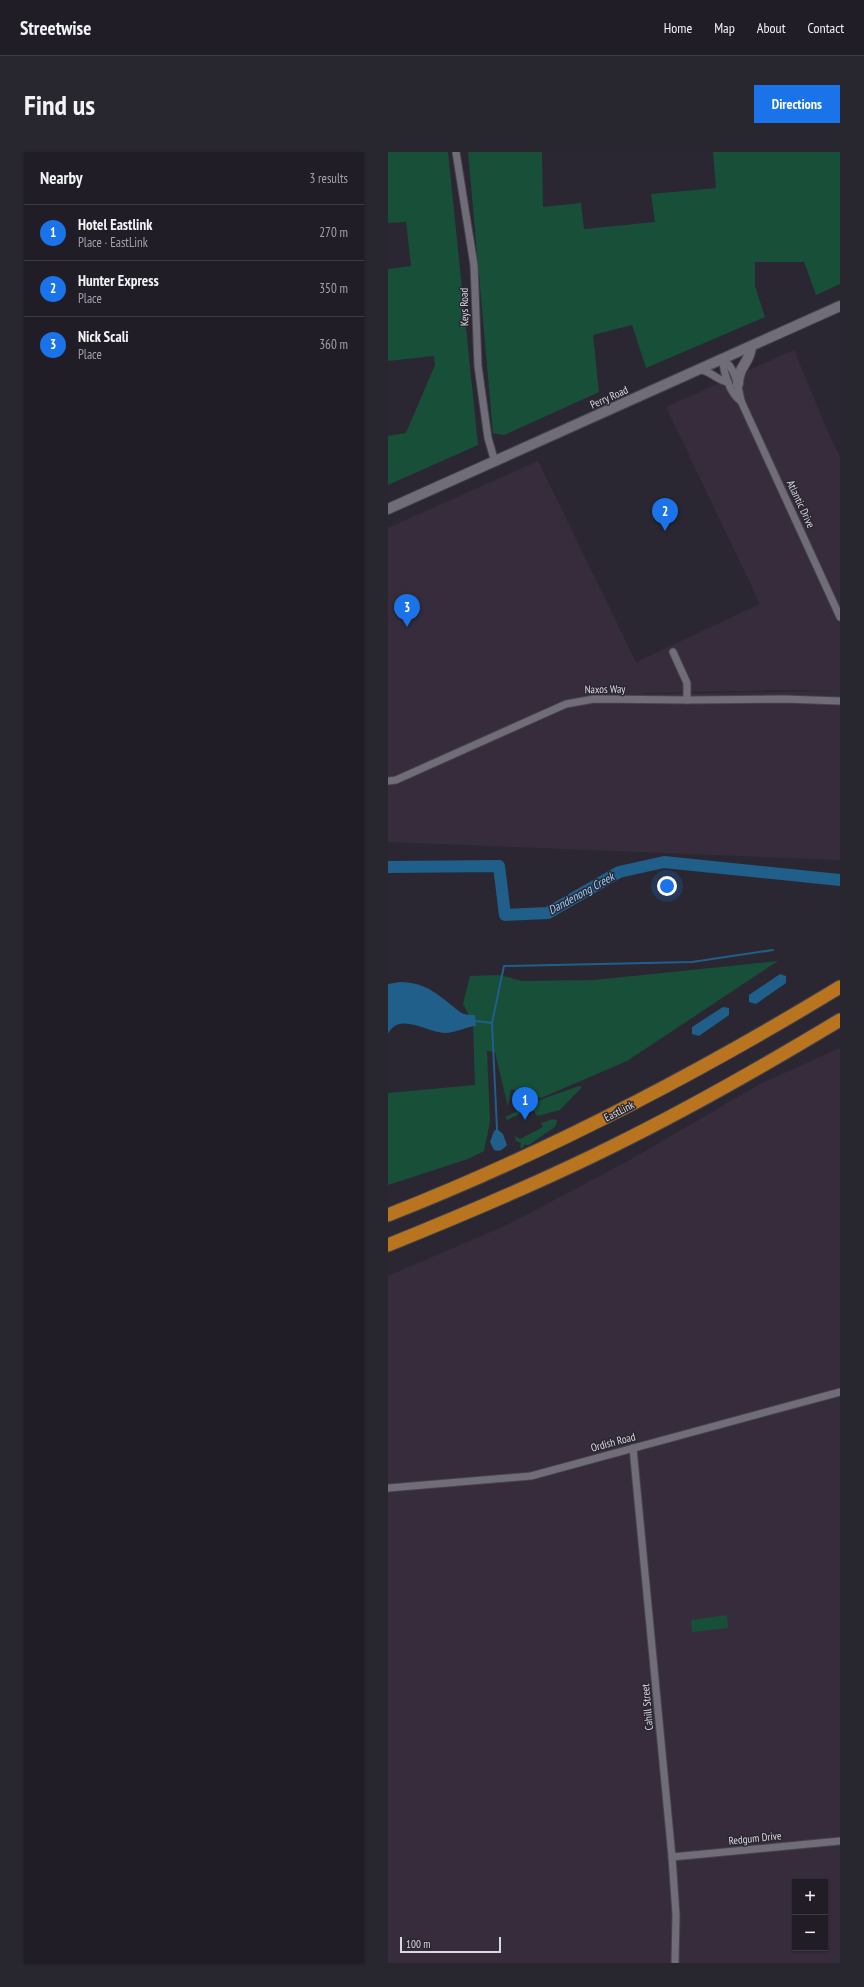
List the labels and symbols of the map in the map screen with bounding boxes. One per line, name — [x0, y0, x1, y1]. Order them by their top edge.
street label: Keys Road — [457, 287, 471, 326]
street label: Perry Road — [588, 382, 630, 412]
street label: Atlantic Drive — [784, 478, 818, 531]
pin: 2 — [652, 498, 678, 531]
pin: 3 — [394, 594, 420, 627]
street label: Naxos Way — [584, 682, 626, 696]
water label: Dandenong Creek — [545, 868, 618, 917]
your location — [657, 876, 677, 896]
pin: 1 — [512, 1087, 538, 1120]
street label: EastLink — [602, 1097, 637, 1124]
street label: Ordish Road — [589, 1429, 637, 1455]
street label: Cahill Street — [638, 1683, 656, 1731]
street label: Redgum Drive — [728, 1828, 783, 1848]
scale bar — [400, 1935, 501, 1954]

